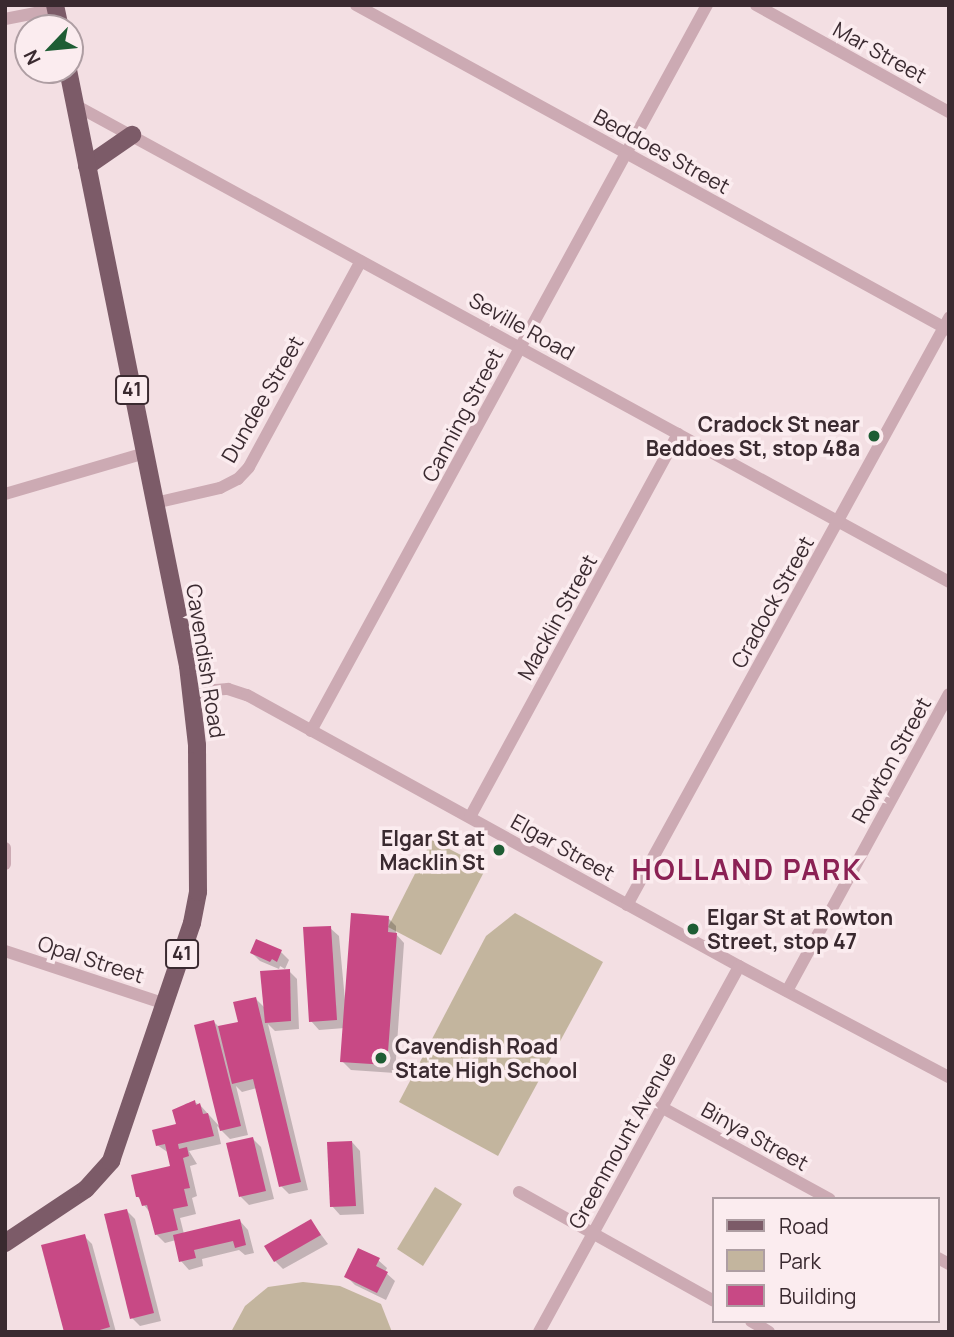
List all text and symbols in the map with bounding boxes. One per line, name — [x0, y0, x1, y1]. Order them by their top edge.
north arrow — [14, 14, 84, 84]
street label: Mar Street — [829, 16, 931, 88]
text: N — [17, 45, 47, 69]
street label: Beddoes Street — [590, 103, 734, 199]
street label: Seville Road — [465, 287, 579, 365]
street label: Dundee Street — [216, 331, 308, 467]
street label: Canning Street — [416, 344, 508, 486]
road number: 41 — [114, 374, 150, 406]
place label: Cradock St near Beddoes St, stop 48a — [646, 411, 860, 461]
marker: Cradock St near Beddoes St, stop 48a — [866, 428, 882, 444]
street label: Cradock Street — [725, 532, 819, 672]
street label: Macklin Street — [512, 550, 602, 684]
street label: Cavendish Road — [181, 582, 231, 740]
street label: Rowton Street — [846, 693, 936, 827]
street label: Elgar Street — [507, 808, 619, 886]
place label: Elgar St at Macklin St — [380, 825, 485, 875]
marker: Elgar St at Macklin St — [491, 842, 507, 858]
district label: HOLLAND PARK — [633, 852, 861, 886]
place label: Elgar St at Rowton Street, stop 47 — [707, 904, 893, 954]
marker: Elgar St at Rowton Street, stop 47 — [685, 921, 701, 937]
street label: Opal Street — [35, 930, 147, 988]
road number: 41 — [164, 938, 200, 970]
place label: Cavendish Road State High School — [395, 1033, 578, 1083]
street label: Greenmount Avenue — [563, 1047, 681, 1233]
marker: Cavendish Road State High School — [373, 1050, 389, 1066]
street label: Binya Street — [697, 1096, 813, 1176]
legend — [712, 1197, 940, 1323]
text: Road — [779, 1212, 829, 1240]
text: Park — [779, 1247, 821, 1275]
text: Building — [779, 1282, 856, 1310]

